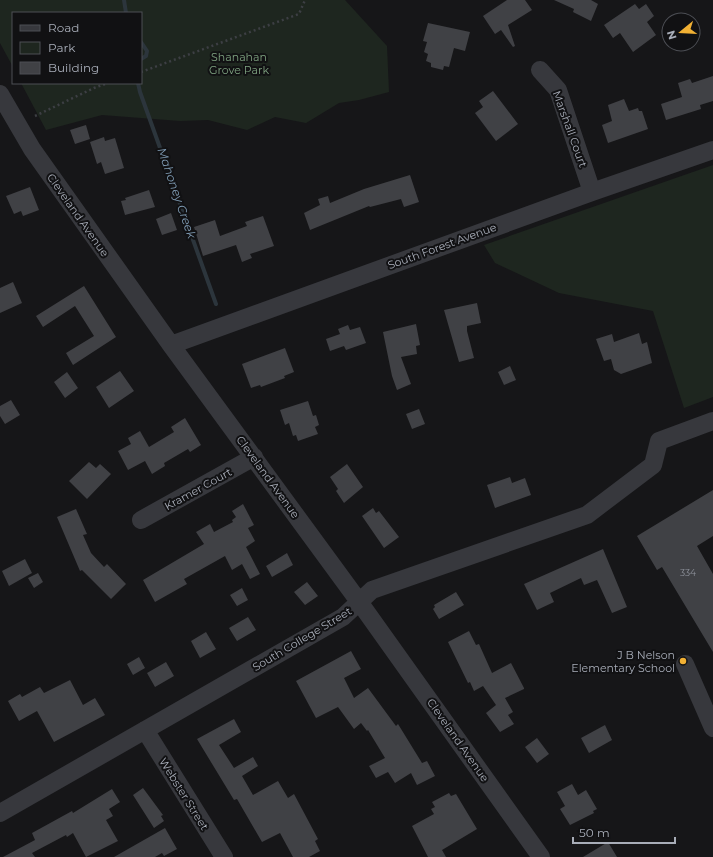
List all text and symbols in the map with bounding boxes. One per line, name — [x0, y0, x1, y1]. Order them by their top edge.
legend — [12, 12, 142, 84]
north arrow — [661, 12, 701, 52]
text: Road — [48, 20, 79, 35]
text: N — [663, 29, 680, 41]
text: Park — [48, 40, 76, 55]
park label: Shanahan Grove Park — [209, 50, 269, 77]
text: Building — [48, 60, 99, 75]
street label: Marshall Court — [550, 89, 591, 170]
water label: Mahoney Creek — [154, 146, 200, 241]
street label: Cleveland Avenue — [44, 171, 112, 260]
street label: South Forest Avenue — [386, 220, 499, 272]
street label: Cleveland Avenue — [233, 433, 303, 521]
street label: Kramer Court — [162, 465, 235, 513]
house number: 334 — [680, 567, 696, 578]
street label: South College Street — [250, 604, 355, 674]
place label: J B Nelson Elementary School — [571, 648, 675, 675]
marker: J B Nelson Elementary School — [678, 656, 688, 666]
street label: Cleveland Avenue — [424, 696, 492, 785]
street label: Webster Street — [156, 755, 212, 833]
scale bar — [573, 819, 675, 845]
text: 50 m — [579, 825, 610, 840]

